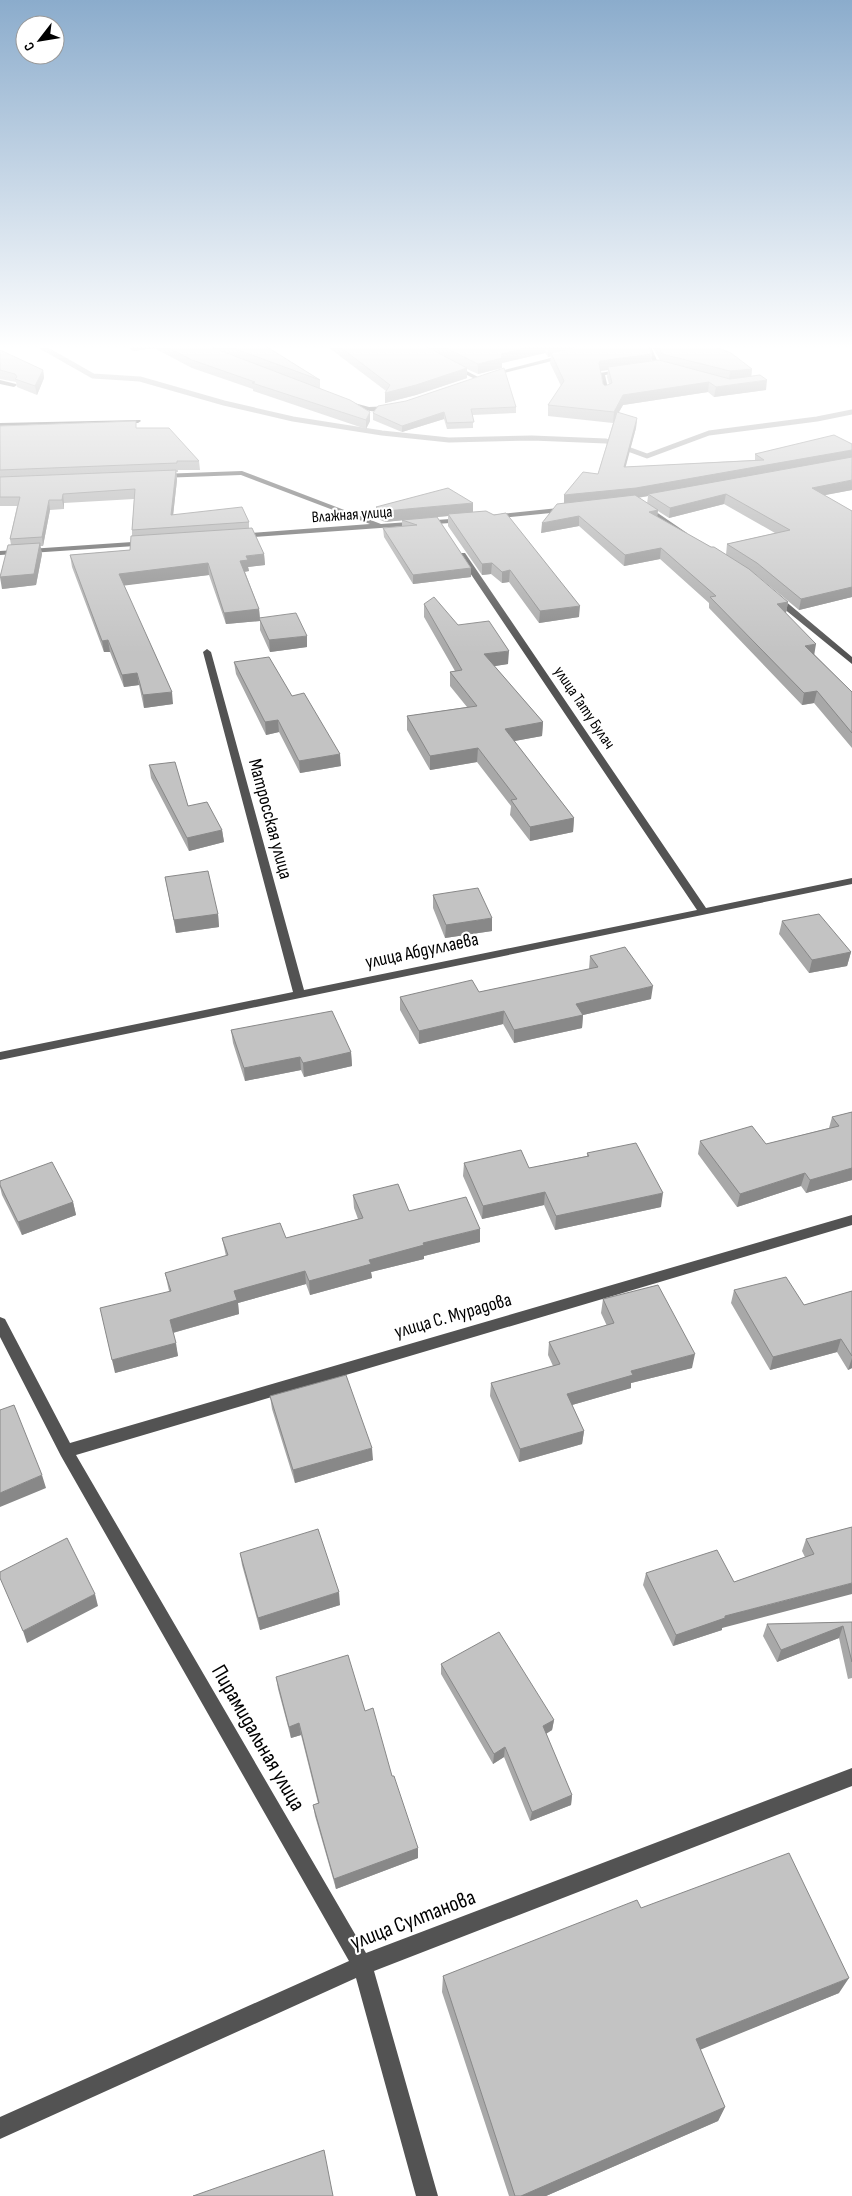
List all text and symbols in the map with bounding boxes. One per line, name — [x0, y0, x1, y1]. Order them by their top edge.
north arrow — [15, 15, 65, 65]
text: С — [20, 39, 38, 54]
street label: Влажная улица — [311, 503, 393, 527]
street label: улица Тату Булач — [549, 663, 619, 753]
street label: Матросская улица — [243, 756, 297, 882]
street label: улица Абдуллаева — [363, 928, 481, 974]
street label: улица С. Мурадова — [392, 1288, 514, 1344]
street label: Пирамидальная улица — [205, 1660, 311, 1816]
street label: улица Султанова — [347, 1884, 479, 1956]

